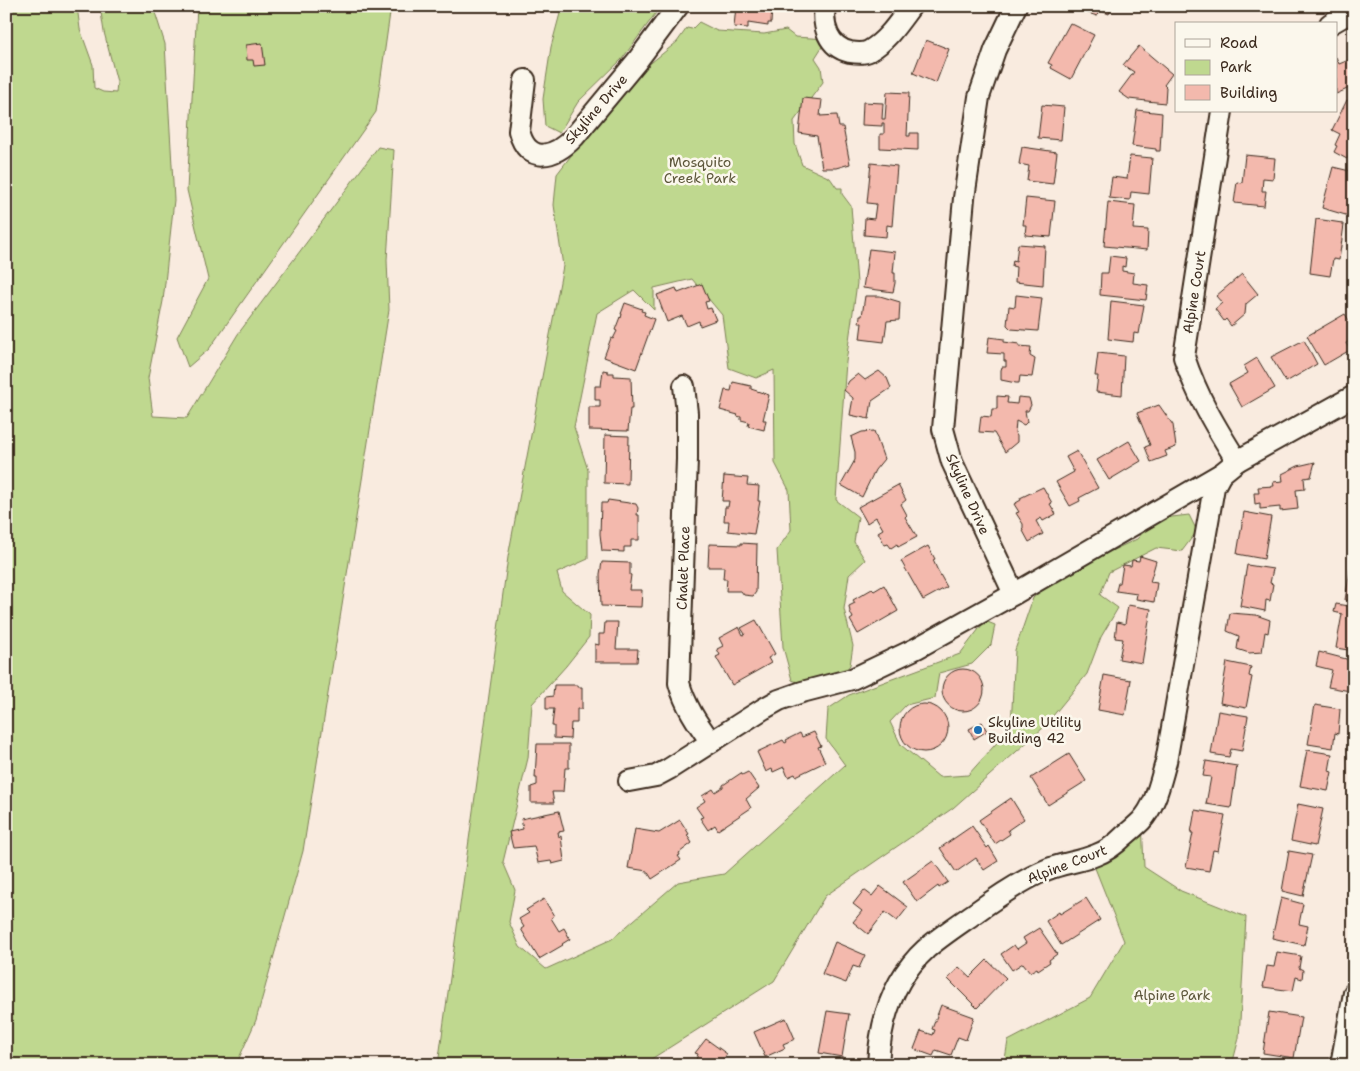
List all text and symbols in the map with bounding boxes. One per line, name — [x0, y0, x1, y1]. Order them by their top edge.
legend — [1175, 22, 1338, 112]
text: Road — [1220, 33, 1258, 53]
text: Park — [1220, 57, 1252, 77]
street label: Skyline Drive — [561, 70, 631, 148]
text: Building — [1220, 83, 1277, 103]
park label: Mosquito Creek Park — [664, 153, 736, 187]
street label: Alpine Court — [1179, 249, 1209, 335]
street label: Skyline Drive — [942, 451, 994, 537]
street label: Chalet Place — [673, 526, 693, 610]
place label: Skyline Utility Building 42 — [988, 713, 1081, 747]
marker: Skyline Utility Building 42 — [972, 724, 984, 736]
street label: Alpine Court — [1024, 841, 1110, 887]
park label: Alpine Park — [1133, 986, 1211, 1004]

